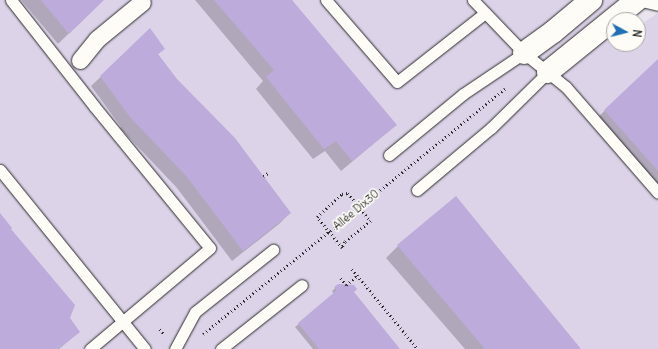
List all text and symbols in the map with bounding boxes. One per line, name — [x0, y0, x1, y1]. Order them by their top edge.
north arrow — [606, 12, 646, 52]
text: N — [630, 29, 644, 38]
street label: Allée Dix30 — [330, 187, 382, 233]

